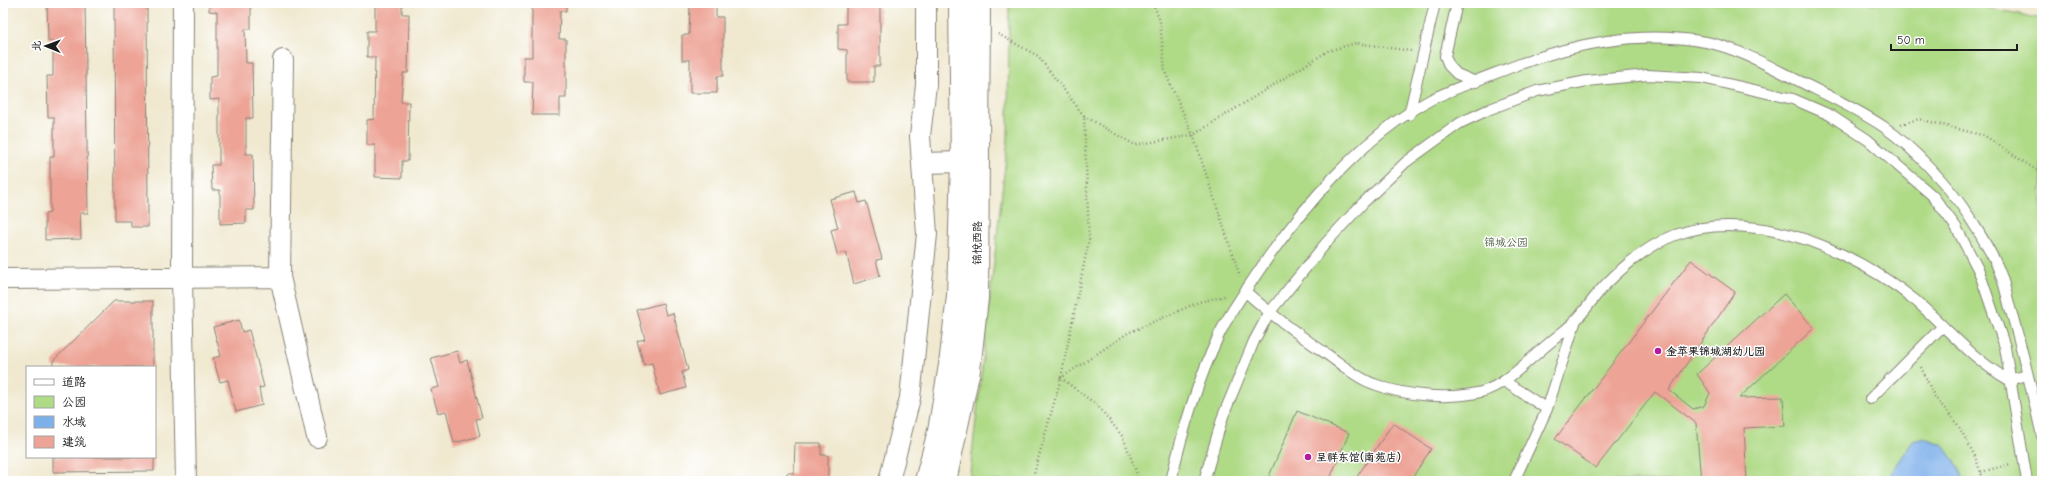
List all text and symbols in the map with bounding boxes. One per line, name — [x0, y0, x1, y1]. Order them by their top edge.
north arrow — [26, 26, 66, 66]
scale bar — [1891, 26, 2017, 52]
text: 50 m — [1897, 33, 1925, 47]
text: 北 — [30, 40, 43, 51]
street label: 锦悦西路 — [971, 221, 984, 265]
park label: 锦城公园 — [1484, 236, 1528, 249]
place label: 金苹果锦城湖幼儿园 — [1666, 345, 1765, 358]
marker: 金苹果锦城湖幼儿园 — [1653, 346, 1663, 356]
legend — [26, 366, 156, 458]
text: 道路 — [62, 375, 86, 389]
text: 公园 — [62, 395, 86, 409]
text: 水域 — [62, 415, 86, 429]
text: 建筑 — [62, 435, 86, 449]
place label: 呈祥东馆(南苑店) — [1316, 451, 1401, 464]
marker: 呈祥东馆(南苑店) — [1303, 452, 1313, 462]

